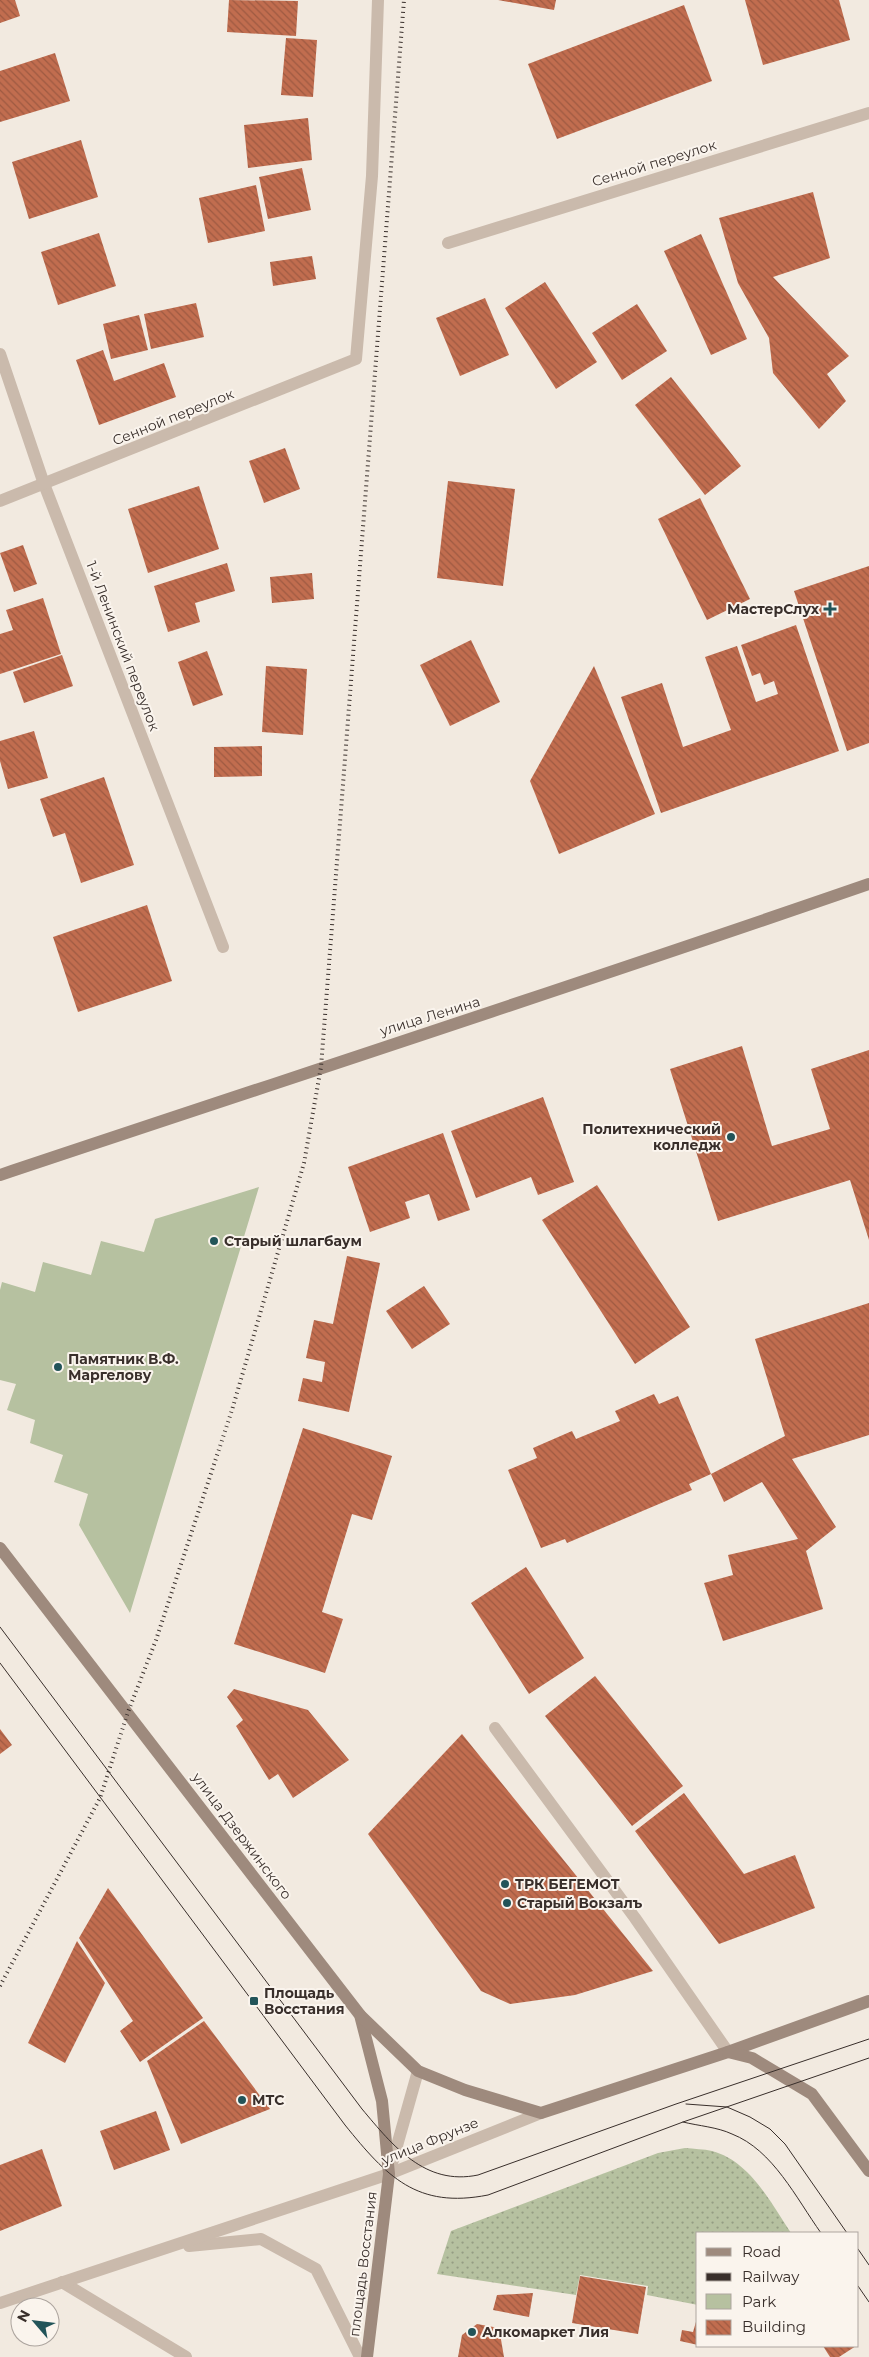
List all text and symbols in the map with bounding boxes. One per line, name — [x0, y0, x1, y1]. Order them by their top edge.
street label: Сенной переулок — [590, 136, 718, 190]
street label: Сенной переулок — [110, 384, 236, 450]
street label: 1-й Ленинский переулок — [82, 559, 164, 733]
place label: МастерСлух — [727, 600, 820, 618]
marker: МастерСлух — [823, 602, 837, 616]
street label: улица Ленина — [377, 992, 482, 1040]
place label: Политехнический колледж — [582, 1120, 721, 1154]
marker: Политехнический колледж — [725, 1131, 737, 1143]
place label: Старый шлагбаум — [224, 1232, 362, 1250]
marker: Старый шлагбаум — [208, 1235, 220, 1247]
place label: Памятник В.Ф. Маргелову — [68, 1350, 179, 1384]
marker: Памятник В.Ф. Маргелову — [52, 1361, 64, 1373]
street label: улица Дзержинского — [188, 1768, 296, 1903]
place label: ТРК БЕГЕМОТ — [515, 1875, 620, 1893]
marker: ТРК БЕГЕМОТ — [499, 1878, 511, 1890]
place label: Старый Вокзалъ — [517, 1894, 643, 1912]
marker: Старый Вокзалъ — [501, 1897, 513, 1909]
place label: Площадь Восстания — [264, 1984, 344, 2018]
marker: Площадь Восстания — [248, 1995, 260, 2007]
place label: МТС — [252, 2091, 284, 2109]
marker: МТС — [236, 2094, 248, 2106]
street label: улица Фрунзе — [378, 2113, 481, 2169]
street label: площадь Восстания — [345, 2190, 381, 2338]
legend — [696, 2232, 859, 2347]
text: Road — [742, 2242, 781, 2261]
text: Railway — [742, 2267, 800, 2286]
text: Park — [742, 2292, 776, 2311]
north arrow — [10, 2297, 60, 2347]
text: N — [13, 2307, 34, 2325]
text: Building — [742, 2317, 806, 2336]
place label: Алкомаркет Лия — [482, 2323, 609, 2341]
marker: Алкомаркет Лия — [466, 2326, 478, 2338]

